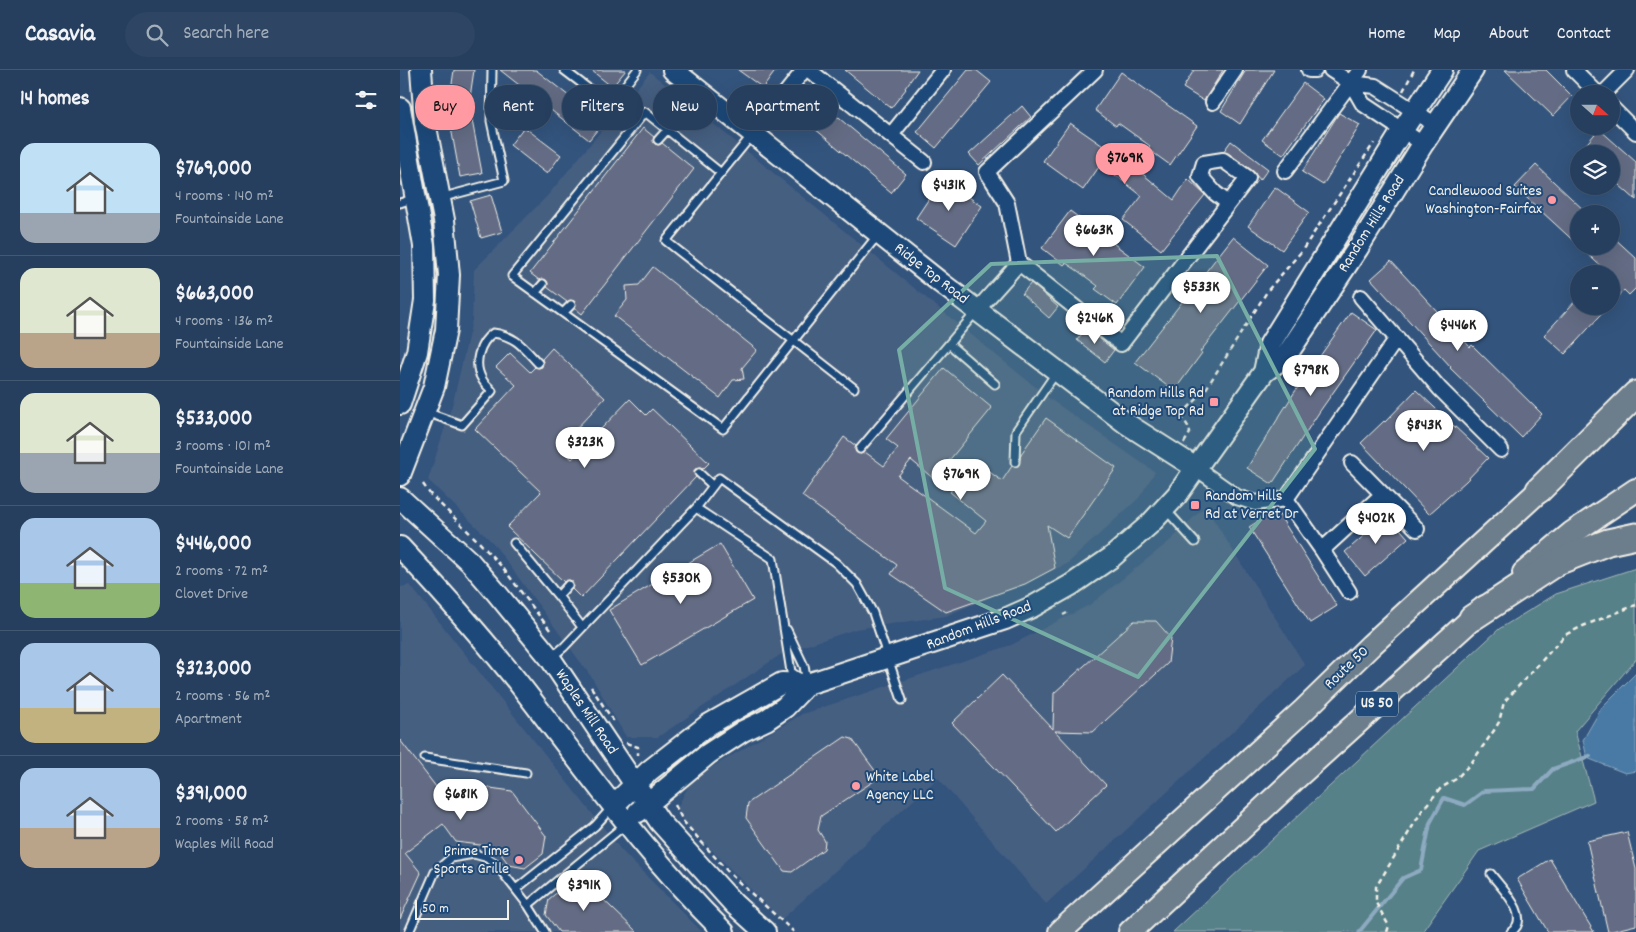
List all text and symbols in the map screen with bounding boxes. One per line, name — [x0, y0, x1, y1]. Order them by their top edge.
search box — [125, 12, 475, 57]
text: Casavia — [25, 18, 95, 52]
icon: search — [143, 21, 171, 49]
text: Search here — [183, 21, 269, 48]
text: Home — [1368, 22, 1405, 47]
text: Map — [1433, 22, 1461, 47]
text: About — [1489, 22, 1529, 47]
text: Contact — [1557, 22, 1611, 47]
text: 14 homes — [20, 85, 90, 115]
chip: Buy — [415, 85, 475, 130]
chip: Rent — [485, 85, 552, 130]
chip: Filters — [562, 85, 643, 130]
chip: New — [653, 85, 717, 130]
chip: Apartment — [727, 85, 838, 130]
north arrow — [1570, 85, 1620, 135]
map controls — [1570, 85, 1620, 315]
icon: filters — [352, 86, 380, 114]
pin: $769K — [1090, 142, 1160, 185]
button: layers — [1570, 145, 1620, 195]
text: $769K — [1107, 147, 1143, 170]
text: $769,000 — [175, 155, 252, 185]
icon: home — [60, 163, 120, 223]
pin: $431K — [914, 170, 984, 212]
street label: Random Hills Road — [1333, 171, 1411, 277]
text: $431K — [933, 174, 965, 197]
place label: Candlewood Suites Washington-Fairfax — [1425, 180, 1542, 221]
text: 4 rooms · 140 m² — [175, 185, 274, 208]
marker: Candlewood Suites Washington-Fairfax — [1546, 194, 1558, 206]
button: + — [1570, 205, 1620, 255]
text: Fountainside Lane — [175, 208, 284, 231]
pin: $663K — [1059, 214, 1129, 257]
text: $663K — [1075, 219, 1113, 242]
street label: Ridge Top Road — [889, 238, 973, 310]
button: − — [1570, 265, 1620, 315]
pin: $533K — [1166, 272, 1236, 314]
text: $533K — [1182, 276, 1220, 299]
text: $663,000 — [175, 280, 254, 310]
icon: home — [60, 288, 120, 348]
pin: $246K — [1060, 302, 1130, 345]
text: $246K — [1077, 307, 1113, 330]
text: 4 rooms · 136 m² — [175, 310, 273, 333]
pin: $446K — [1423, 310, 1493, 352]
text: $446K — [1440, 314, 1476, 337]
text: Fountainside Lane — [175, 333, 284, 356]
pin: $798K — [1276, 354, 1346, 397]
text: $798K — [1293, 359, 1329, 382]
place label: Random Hills Rd at Ridge Top Rd — [1108, 382, 1204, 423]
marker: Random Hills Rd at Ridge Top Rd — [1208, 396, 1220, 408]
text: $533,000 — [175, 405, 252, 435]
pin: $843K — [1389, 410, 1459, 452]
icon: home — [60, 413, 120, 473]
text: $843K — [1406, 414, 1442, 437]
pin: $323K — [550, 426, 620, 469]
text: $323K — [567, 431, 603, 454]
text: 3 rooms · 101 m² — [175, 435, 271, 458]
text: Fountainside Lane — [175, 458, 284, 481]
pin: $769K — [926, 458, 996, 501]
text: $769K — [943, 463, 979, 486]
place label: Random Hills Rd at Verret Dr — [1205, 485, 1299, 526]
marker: Random Hills Rd at Verret Dr — [1189, 499, 1201, 511]
pin: $402K — [1341, 502, 1411, 545]
text: $402K — [1357, 507, 1395, 530]
text: $446,000 — [175, 530, 252, 560]
icon: home — [60, 538, 120, 598]
text: 2 rooms · 72 m² — [175, 560, 268, 583]
pin: $530K — [646, 562, 716, 605]
text: $530K — [662, 567, 700, 590]
text: Clovet Drive — [175, 583, 248, 606]
street label: Random Hills Road — [923, 595, 1035, 657]
street label: Route 50 — [1319, 641, 1375, 695]
text: $323,000 — [175, 655, 252, 685]
icon: home — [60, 663, 120, 723]
street label: Waples Mill Road — [549, 665, 623, 759]
text: 2 rooms · 56 m² — [175, 685, 270, 708]
road number: US 50 — [1356, 692, 1398, 716]
text: Apartment — [175, 708, 242, 731]
place label: White Label Agency LLC — [866, 766, 934, 807]
pin: $681K — [426, 778, 496, 821]
text: $391,000 — [175, 780, 248, 810]
marker: White Label Agency LLC — [850, 780, 862, 792]
text: $681K — [444, 783, 478, 806]
icon: home — [60, 788, 120, 848]
text: 2 rooms · 58 m² — [175, 810, 269, 833]
text: Waples Mill Road — [175, 833, 274, 856]
place label: Prime Time Sports Grille — [434, 840, 509, 881]
marker: Prime Time Sports Grille — [513, 854, 525, 866]
pin: $391K — [549, 870, 619, 912]
text: $391K — [567, 874, 601, 897]
scale bar — [415, 897, 509, 920]
text: 50 m — [422, 899, 449, 919]

